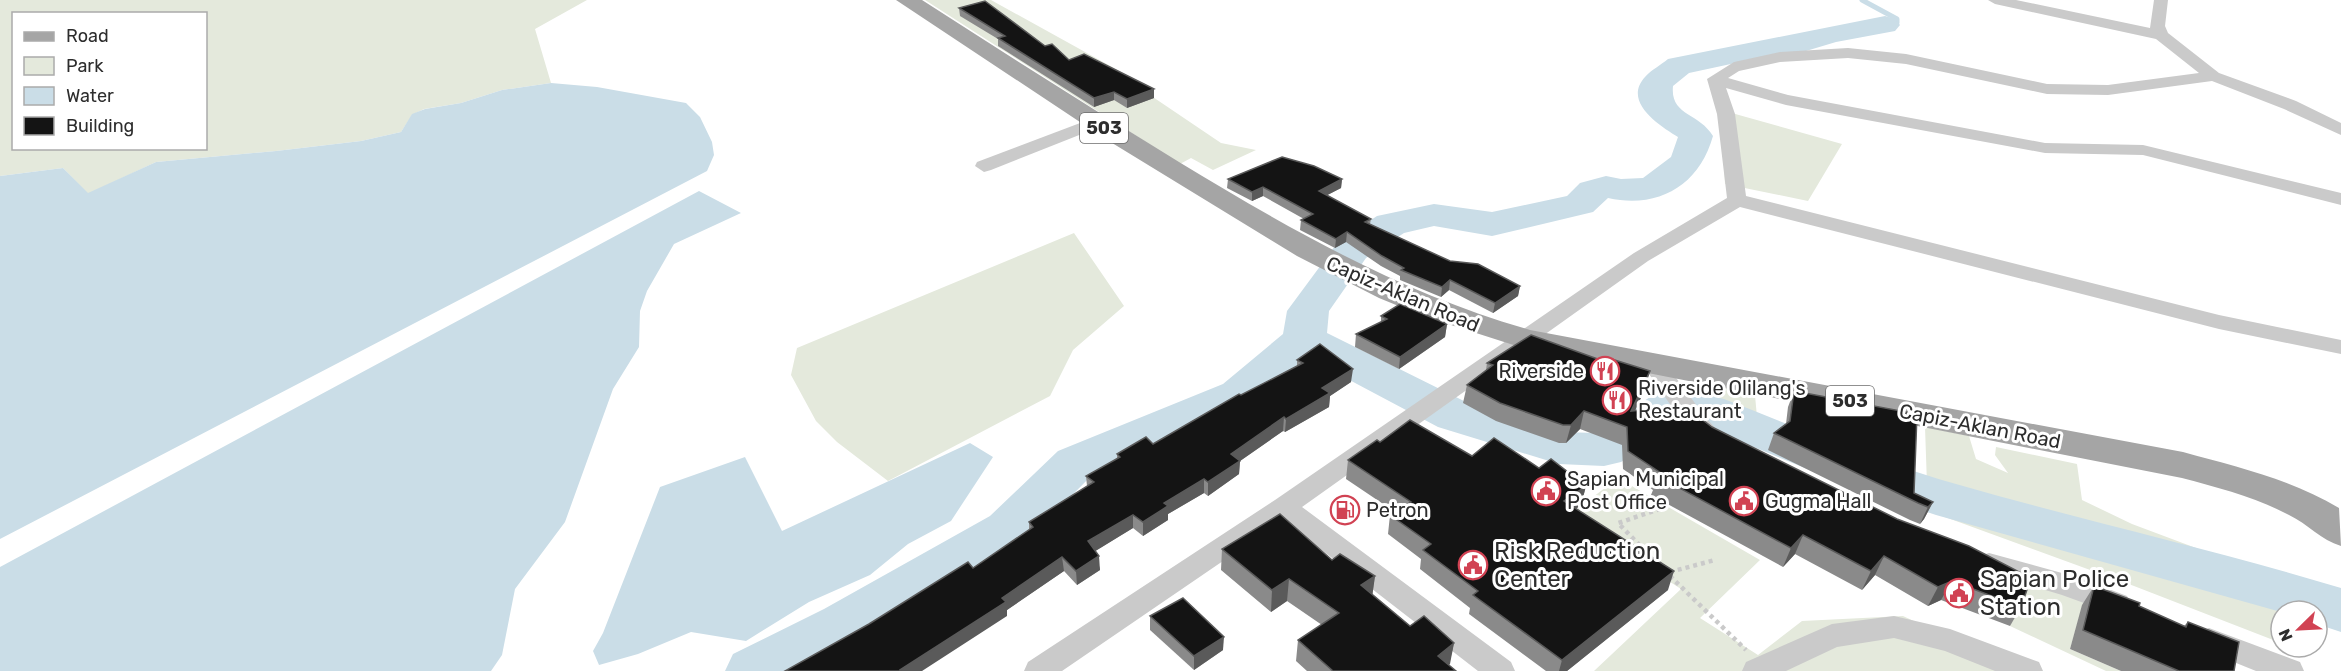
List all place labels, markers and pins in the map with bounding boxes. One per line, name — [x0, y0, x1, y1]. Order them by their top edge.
restaurant icon: Riverside — [1589, 355, 1621, 387]
place label: Riverside — [1498, 359, 1584, 383]
place label: Riverside Olilang's Restaurant — [1638, 376, 1806, 423]
restaurant icon: Riverside Olilang's Restaurant — [1601, 384, 1633, 416]
place label: Sapian Municipal Post Office — [1567, 467, 1724, 514]
public building icon: Sapian Municipal Post Office — [1530, 475, 1562, 507]
public building icon: Gugma Hall — [1728, 485, 1760, 517]
place label: Gugma Hall — [1765, 489, 1871, 513]
fuel station icon: Petron — [1329, 494, 1361, 526]
place label: Petron — [1366, 498, 1429, 522]
place label: Risk Reduction Center — [1494, 537, 1660, 593]
public building icon: Risk Reduction Center — [1457, 549, 1489, 581]
place label: Sapian Police Station — [1980, 565, 2129, 621]
public building icon: Sapian Police Station — [1943, 577, 1975, 609]

